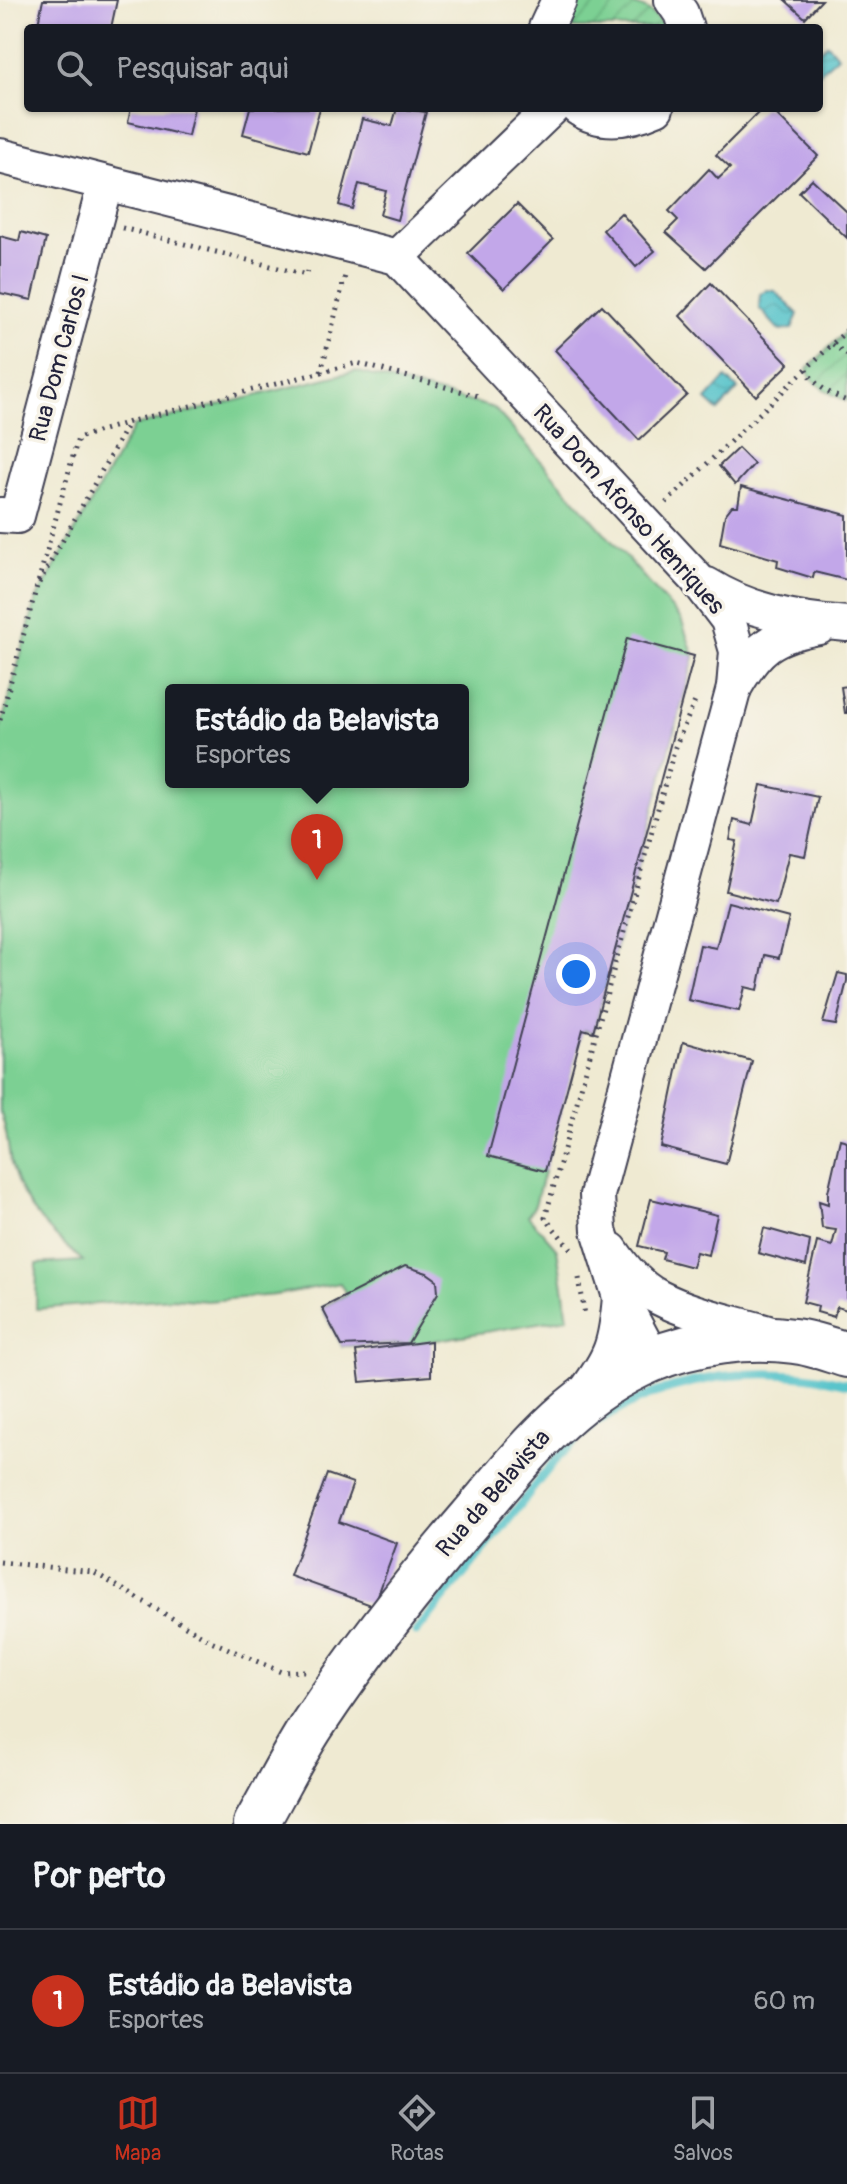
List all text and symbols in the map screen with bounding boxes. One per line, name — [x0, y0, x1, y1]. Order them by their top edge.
search box — [24, 24, 823, 112]
icon: search — [52, 46, 96, 90]
text: Pesquisar aqui — [116, 50, 288, 87]
street label: Rua Dom Carlos I — [23, 271, 96, 445]
street label: Rua Dom Afonso Henriques — [527, 398, 731, 620]
popup — [165, 684, 469, 788]
text: Estádio da Belavista — [195, 702, 439, 739]
text: Esportes — [195, 739, 291, 771]
pin: 1 — [291, 814, 343, 880]
your location — [556, 954, 596, 994]
street label: Rua da Belavista — [430, 1424, 557, 1563]
text: Por perto — [32, 1855, 165, 1898]
text: Estádio da Belavista — [108, 1967, 352, 2004]
text: 1 — [53, 1985, 63, 2017]
text: 60 m — [753, 1985, 815, 2017]
text: Esportes — [108, 2004, 204, 2036]
tab: Mapa — [114, 2091, 161, 2167]
tab: Rotas — [390, 2091, 444, 2167]
tab: Salvos — [673, 2091, 732, 2167]

